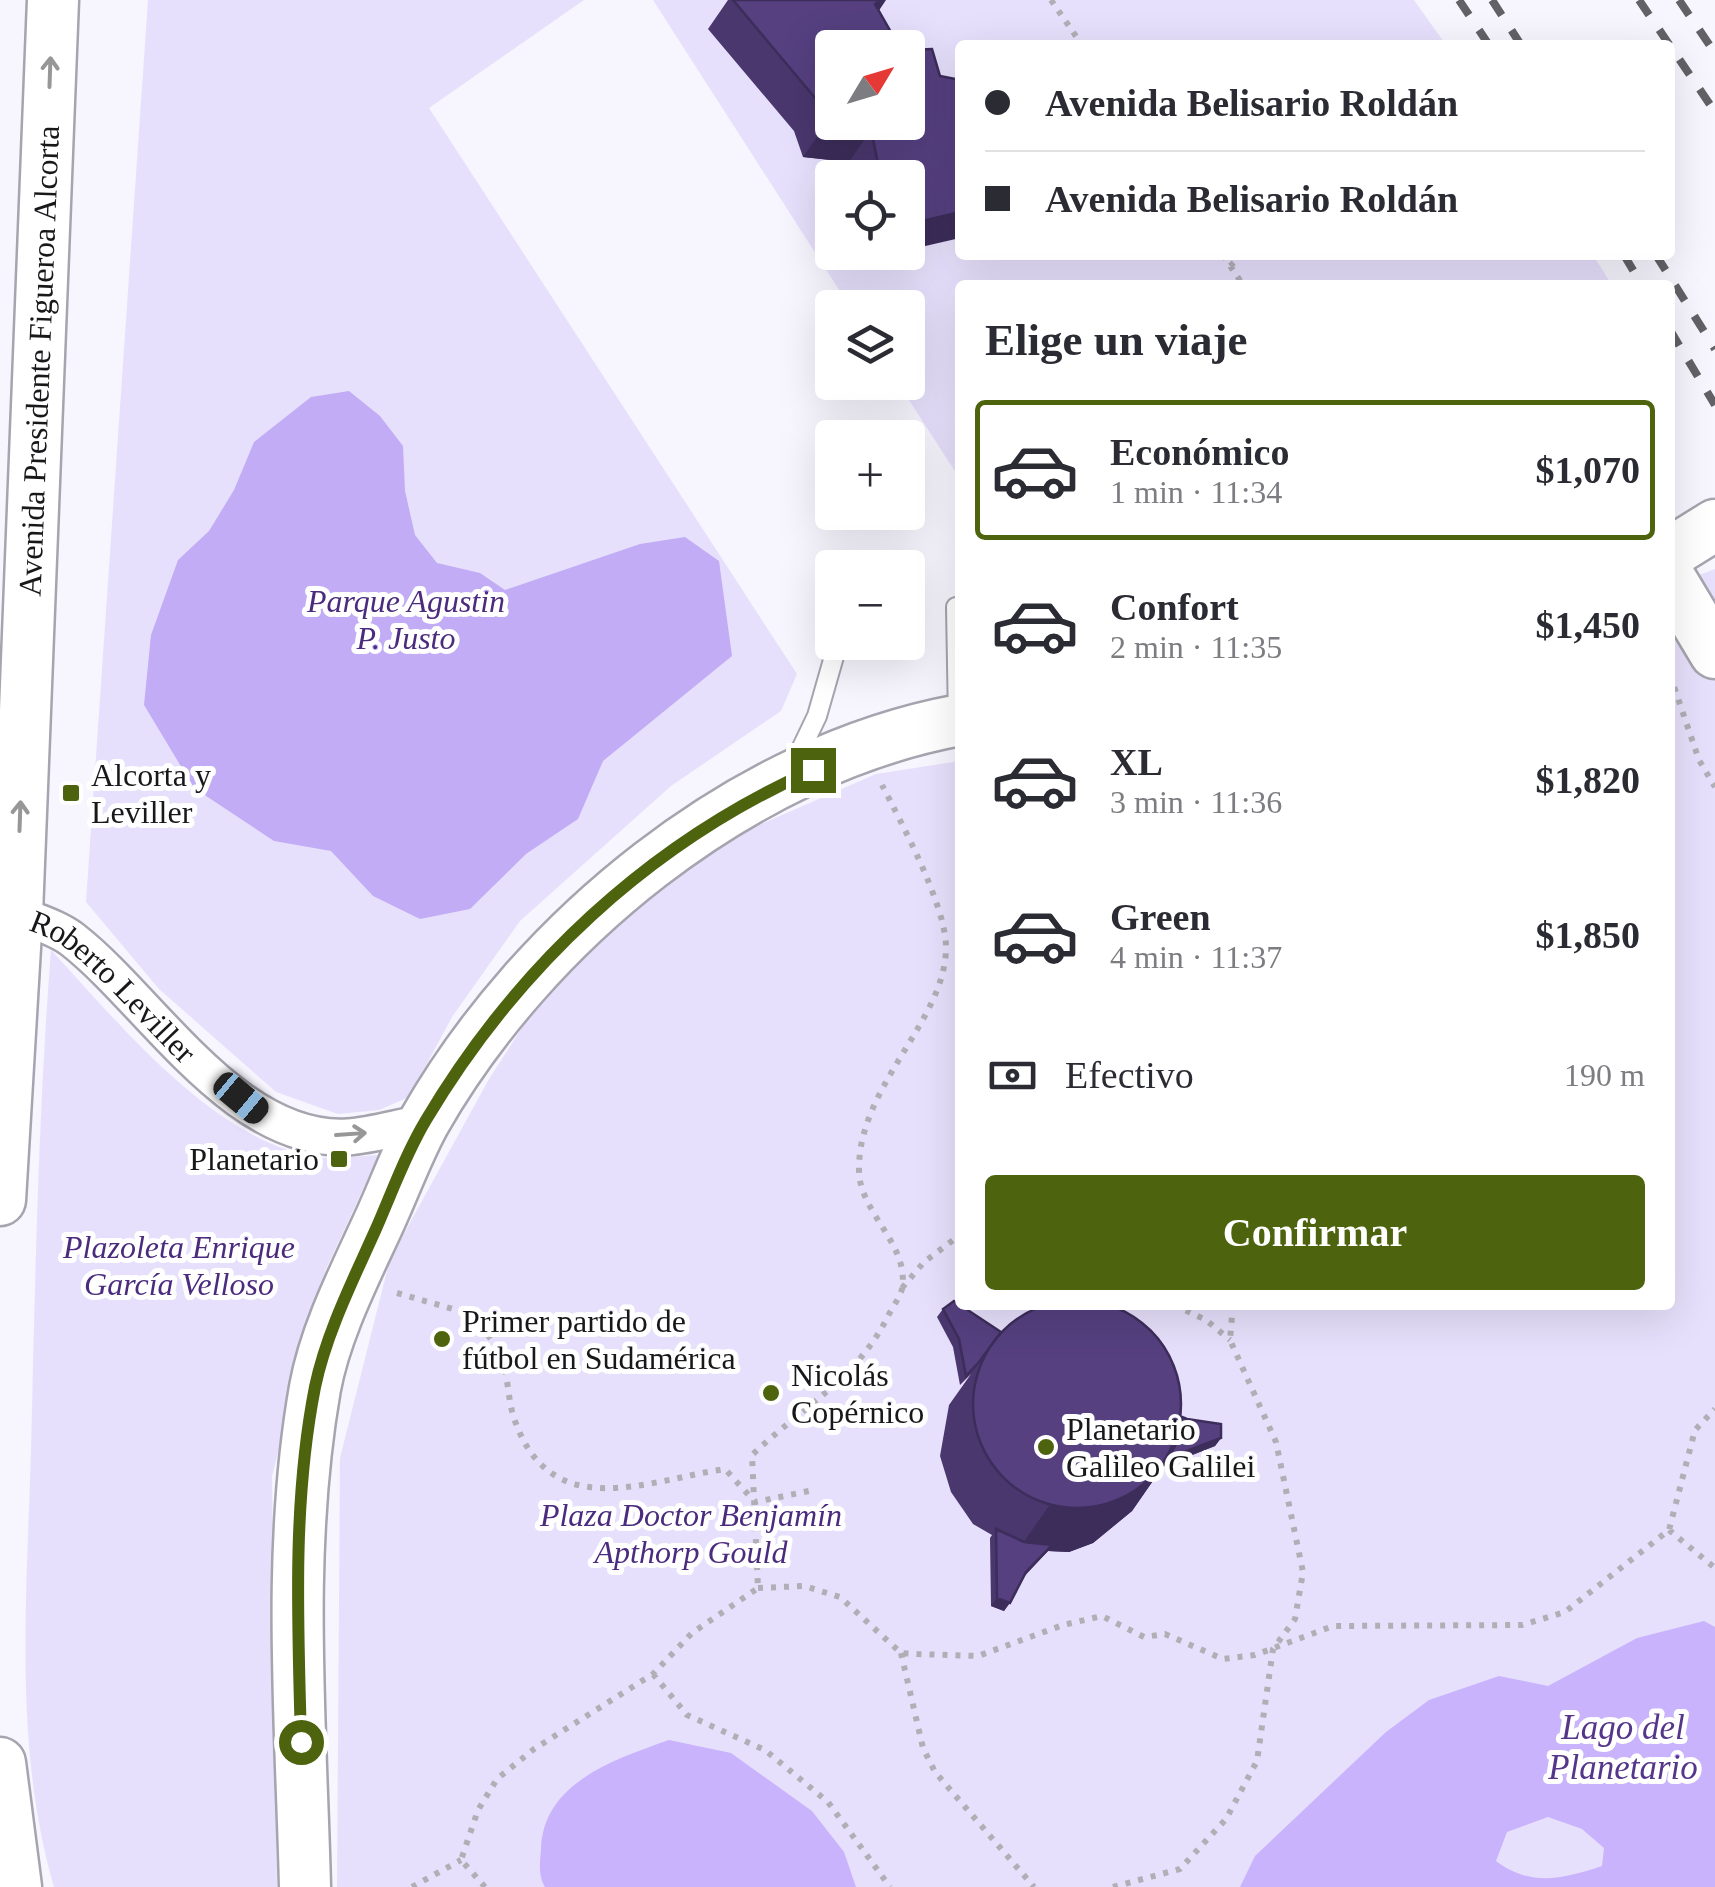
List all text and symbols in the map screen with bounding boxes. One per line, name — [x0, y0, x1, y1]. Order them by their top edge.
north arrow — [815, 30, 925, 140]
map controls — [815, 30, 925, 660]
one-way arrow — [40, 56, 59, 88]
text: Avenida Belisario Roldán — [1045, 82, 1458, 124]
street label: Avenida Presidente Figueroa Alcorta — [12, 125, 66, 597]
button: locate — [815, 160, 925, 270]
text: Avenida Belisario Roldán — [1045, 178, 1458, 220]
button: layers — [815, 290, 925, 400]
text: Elige un viaje — [985, 315, 1248, 365]
button: + — [815, 420, 925, 530]
icon: car — [990, 425, 1080, 515]
text: Económico — [1110, 431, 1289, 473]
text: $1,070 — [1536, 449, 1640, 491]
text: 1 min · 11:34 — [1110, 474, 1282, 510]
button: − — [815, 550, 925, 660]
icon: car — [990, 580, 1080, 670]
park label: Parque Agustin P. Justo — [306, 583, 505, 656]
text: Confort — [1110, 586, 1239, 628]
text: $1,450 — [1536, 604, 1640, 646]
text: 2 min · 11:35 — [1110, 629, 1282, 665]
icon: car — [990, 735, 1080, 825]
text: XL — [1110, 741, 1163, 783]
route end — [791, 748, 836, 793]
place label: Alcorta y Leviller — [91, 757, 211, 830]
text: $1,820 — [1536, 759, 1640, 801]
marker: Alcorta y Leviller — [60, 782, 82, 804]
text: 3 min · 11:36 — [1110, 784, 1282, 820]
one-way arrow — [11, 801, 30, 833]
icon: car — [990, 890, 1080, 980]
text: Green — [1110, 896, 1211, 938]
street label: Roberto Leviller — [25, 903, 203, 1071]
text: $1,850 — [1536, 914, 1640, 956]
text: 4 min · 11:37 — [1110, 939, 1282, 975]
icon: cash — [985, 1048, 1040, 1103]
text: Efectivo — [1065, 1054, 1194, 1096]
text: 190 m — [1564, 1057, 1645, 1093]
car — [208, 1067, 274, 1129]
one-way arrow — [334, 1125, 366, 1144]
place label: Planetario — [189, 1141, 319, 1177]
marker: Planetario — [328, 1148, 350, 1170]
button: Confirmar — [985, 1175, 1645, 1290]
park label: Plazoleta Enrique García Velloso — [62, 1229, 295, 1302]
place label: Primer partido de fútbol en Sudamérica — [462, 1303, 736, 1376]
marker: Primer partido de fútbol en Sudamérica — [431, 1328, 453, 1350]
place label: Nicolás Copérnico — [791, 1357, 924, 1430]
marker: Nicolás Copérnico — [760, 1382, 782, 1404]
place label: Planetario Galileo Galilei — [1066, 1411, 1255, 1484]
marker: Planetario Galileo Galilei — [1035, 1436, 1057, 1458]
park label: Plaza Doctor Benjamín Apthorp Gould — [539, 1497, 842, 1570]
water label: Lago del Planetario — [1547, 1708, 1698, 1787]
route start — [279, 1720, 324, 1765]

